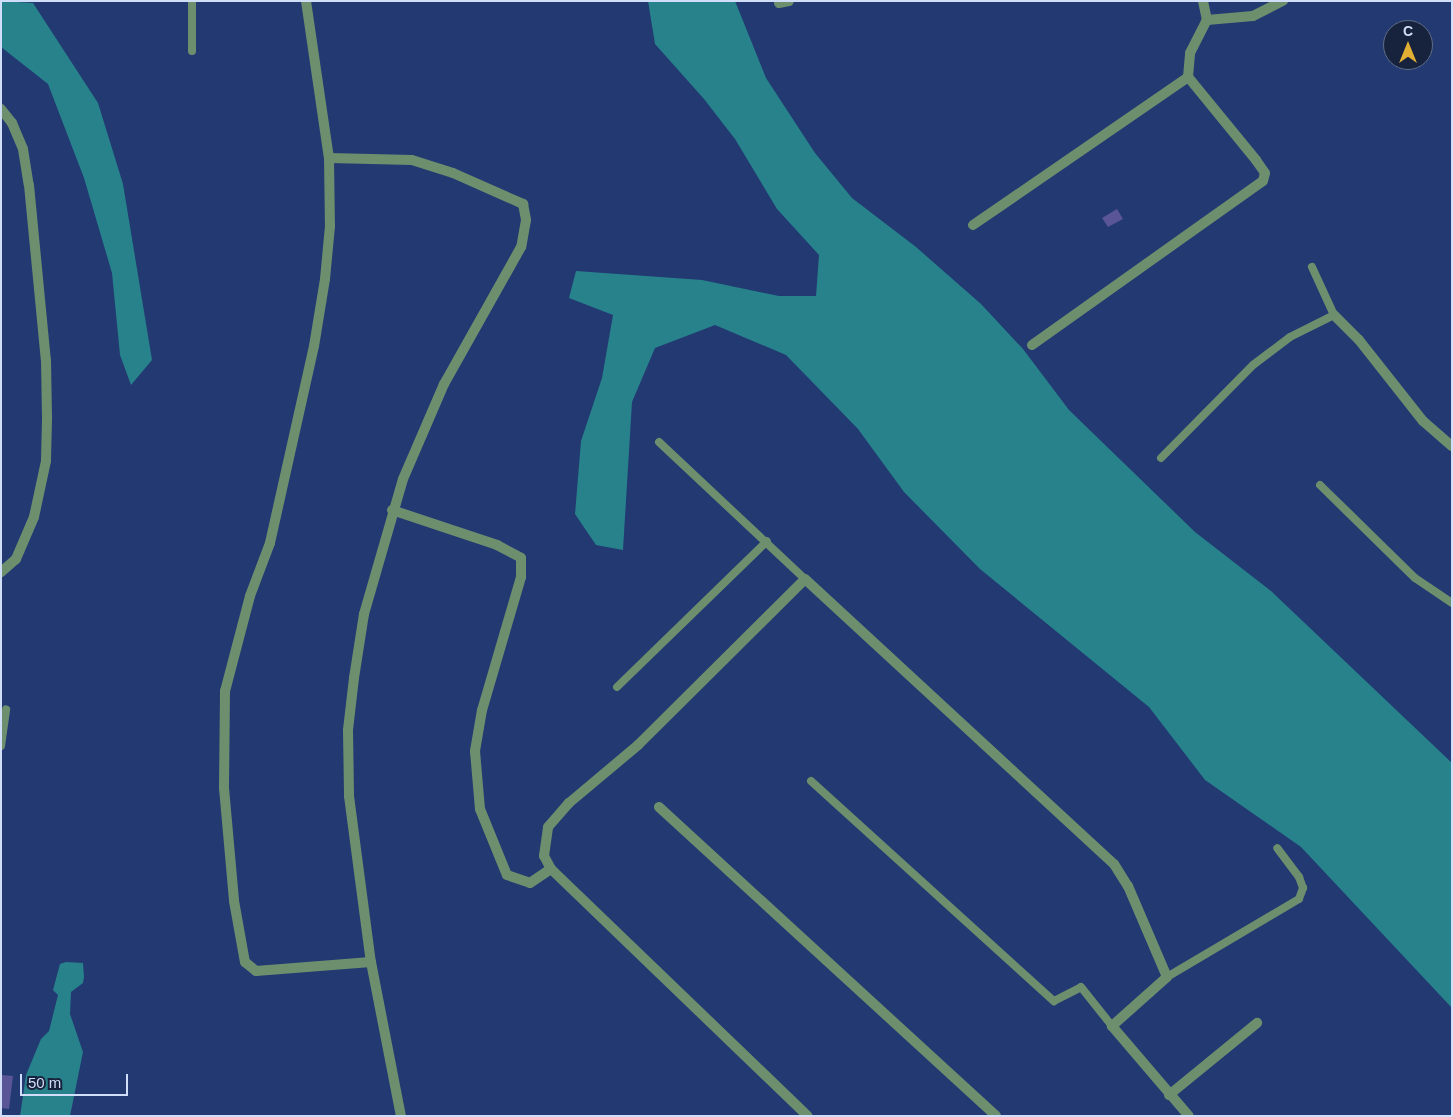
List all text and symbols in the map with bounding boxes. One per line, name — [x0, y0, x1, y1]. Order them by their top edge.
north arrow — [1383, 20, 1433, 70]
text: С — [1403, 23, 1413, 39]
scale bar — [22, 1064, 130, 1096]
text: 50 m — [28, 1074, 61, 1091]

